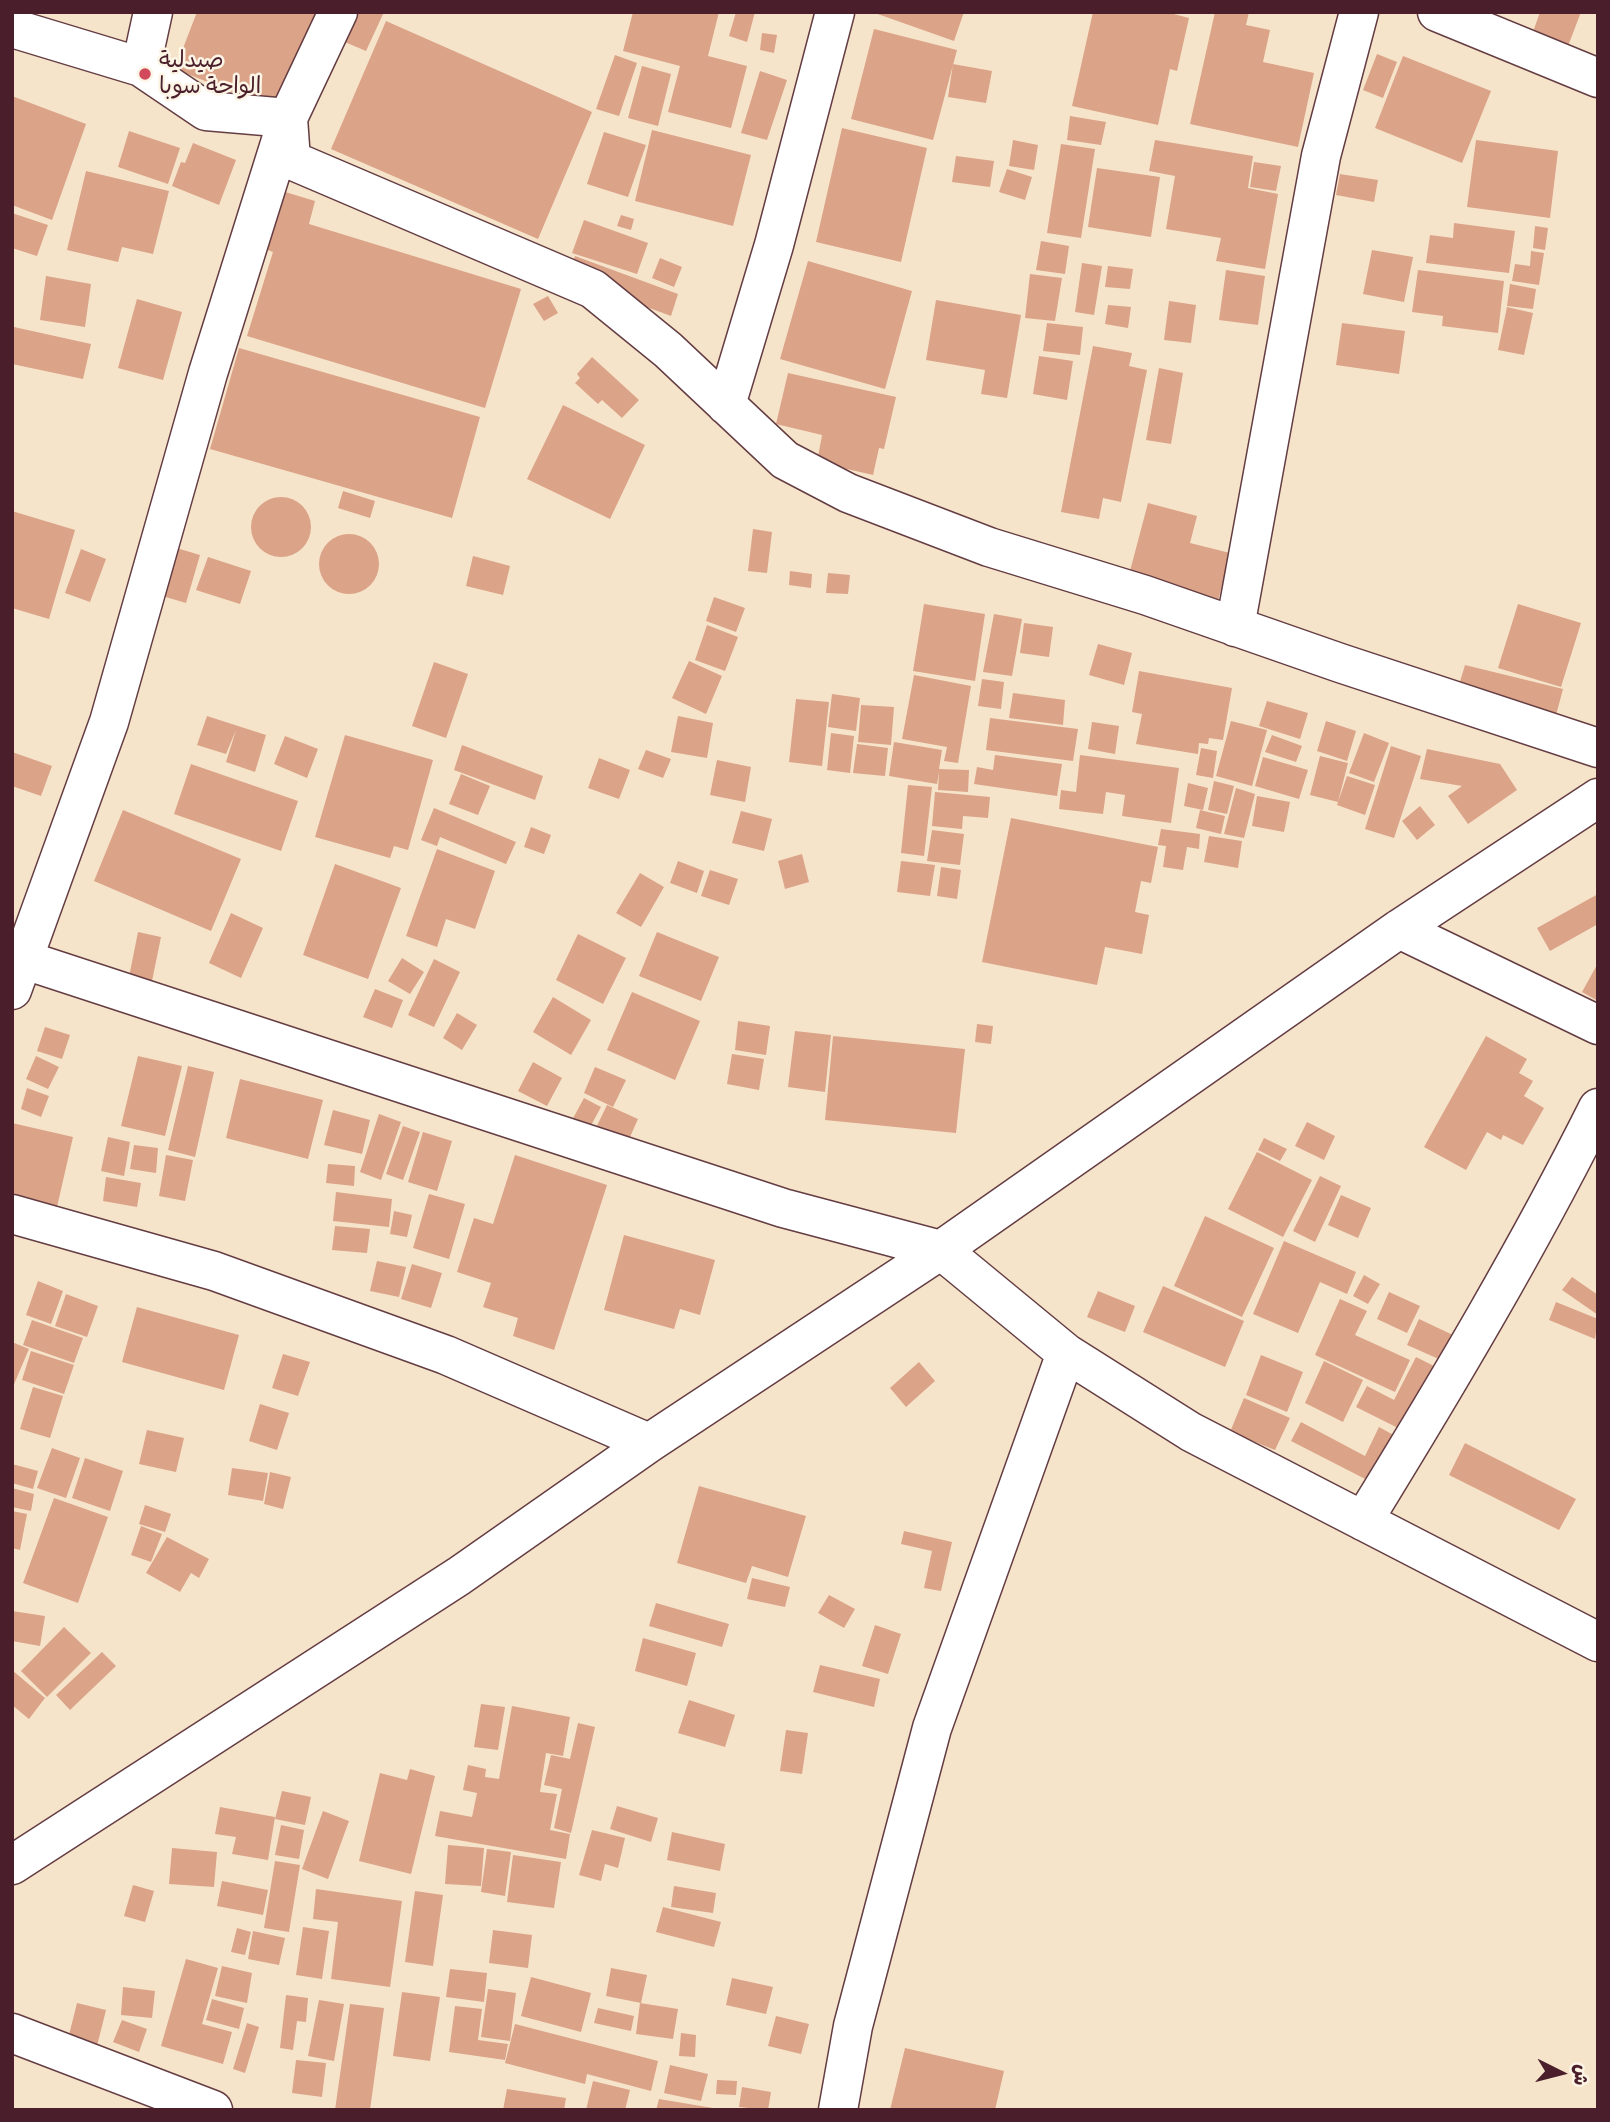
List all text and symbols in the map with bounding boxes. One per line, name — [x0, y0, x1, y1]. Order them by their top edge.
place label: صيدلية الواحة سوبا — [159, 47, 261, 101]
marker: صيدلية الواحة سوبا — [137, 66, 153, 82]
north arrow — [1526, 2038, 1596, 2108]
text: ش — [1568, 2063, 1596, 2087]

